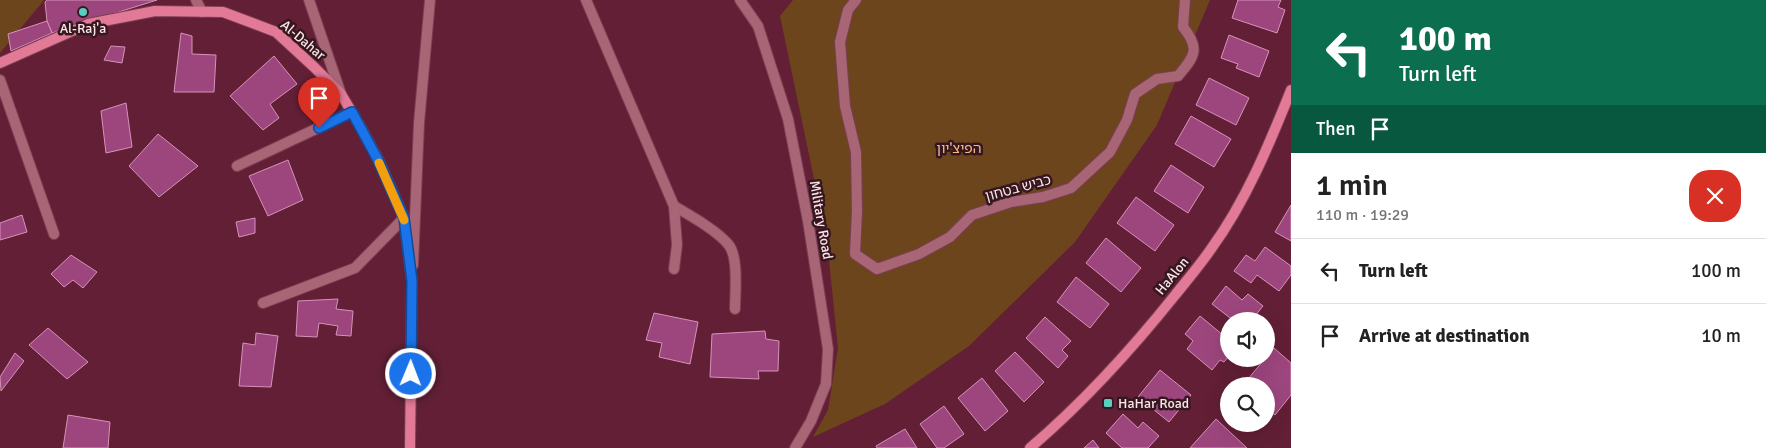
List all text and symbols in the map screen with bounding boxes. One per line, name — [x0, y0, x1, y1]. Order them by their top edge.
marker: Al-Raj'a — [77, 6, 89, 18]
street label: Al-Dahar — [277, 16, 329, 64]
text: 100 m — [1399, 17, 1492, 60]
place label: Al-Raj'a — [60, 20, 106, 37]
icon: left — [1316, 20, 1381, 85]
text: Turn left — [1399, 60, 1477, 87]
pin — [298, 77, 340, 128]
icon: arrive — [305, 84, 333, 112]
icon: arrive — [1366, 115, 1394, 143]
text: Then — [1316, 117, 1356, 141]
park label: הפיצ'יון — [937, 140, 981, 157]
text: 1 min — [1316, 167, 1388, 204]
button: close — [1689, 170, 1741, 222]
street label: כביש בטחון — [983, 171, 1053, 205]
street label: Military Road — [806, 179, 836, 261]
text: 110 m · 19:29 — [1316, 205, 1409, 225]
street label: HaAlon — [1152, 254, 1192, 298]
icon: left — [1316, 257, 1344, 285]
text: Turn left — [1359, 259, 1428, 283]
text: 100 m — [1691, 259, 1741, 283]
map controls — [1220, 312, 1275, 432]
button: sound — [1220, 312, 1275, 367]
icon: arrive — [1316, 322, 1344, 350]
text: Arrive at destination — [1359, 324, 1530, 348]
text: 10 m — [1701, 324, 1741, 348]
position arrow — [384, 347, 436, 399]
button: search — [1220, 377, 1275, 432]
place label: HaHar Road — [1118, 395, 1189, 412]
marker: HaHar Road — [1102, 397, 1114, 409]

